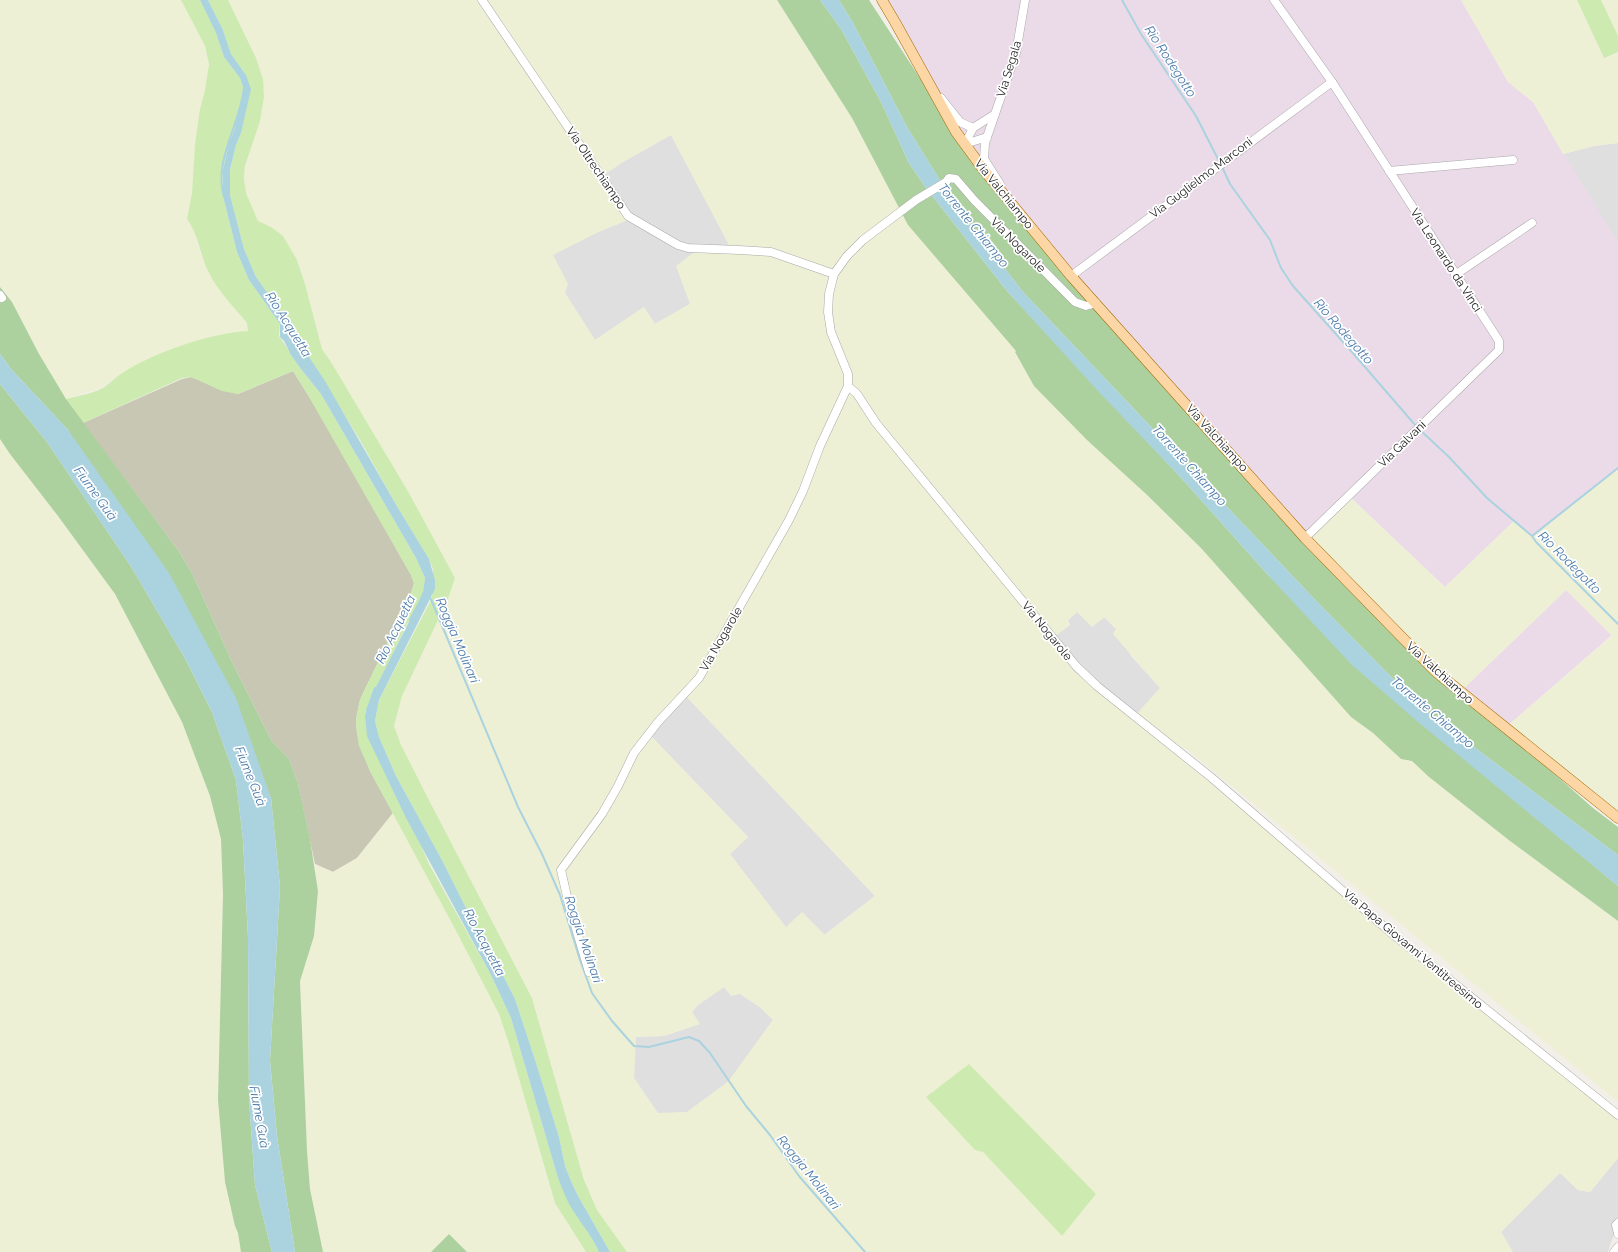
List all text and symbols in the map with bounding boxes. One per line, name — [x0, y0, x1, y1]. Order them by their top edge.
water label: Rio Rodegotto — [1142, 23, 1199, 100]
street label: Via Segala — [994, 39, 1024, 99]
street label: Via Oltrechiampo — [563, 124, 629, 212]
street label: Via Guglielmo Marconi — [1147, 135, 1255, 221]
street label: Via Valchiampo — [972, 156, 1036, 232]
water label: Torrente Chiampo — [935, 180, 1012, 270]
street label: Via Leonardo da Vinci — [1407, 206, 1485, 314]
street label: Via Nogarole — [988, 215, 1048, 275]
water label: Rio Acquetta — [263, 289, 315, 360]
water label: Rio Rodegotto — [1311, 295, 1376, 367]
street label: Via Valchiampo — [1183, 402, 1251, 474]
street label: Via Galvani — [1375, 418, 1429, 470]
water label: Torrente Chiampo — [1149, 422, 1230, 509]
water label: Fiume Guà — [71, 463, 120, 523]
water label: Rio Rodegotto — [1535, 528, 1604, 597]
water label: Rio Acquetta — [372, 592, 419, 666]
water label: Roggia Molinari — [433, 595, 483, 686]
street label: Via Nogarole — [1019, 599, 1075, 663]
street label: Via Nogarole — [697, 604, 745, 674]
street label: Via Valchiampo — [1404, 639, 1476, 707]
water label: Torrente Chiampo — [1388, 673, 1477, 751]
water label: Fiume Guà — [232, 744, 269, 809]
street label: Via Papa Giovanni Ventitreesimo — [1340, 886, 1486, 1012]
water label: Roggia Molinari — [562, 894, 606, 986]
water label: Rio Acquetta — [461, 906, 509, 979]
water label: Fiume Guà — [247, 1085, 272, 1150]
water label: Roggia Molinari — [774, 1132, 844, 1213]

